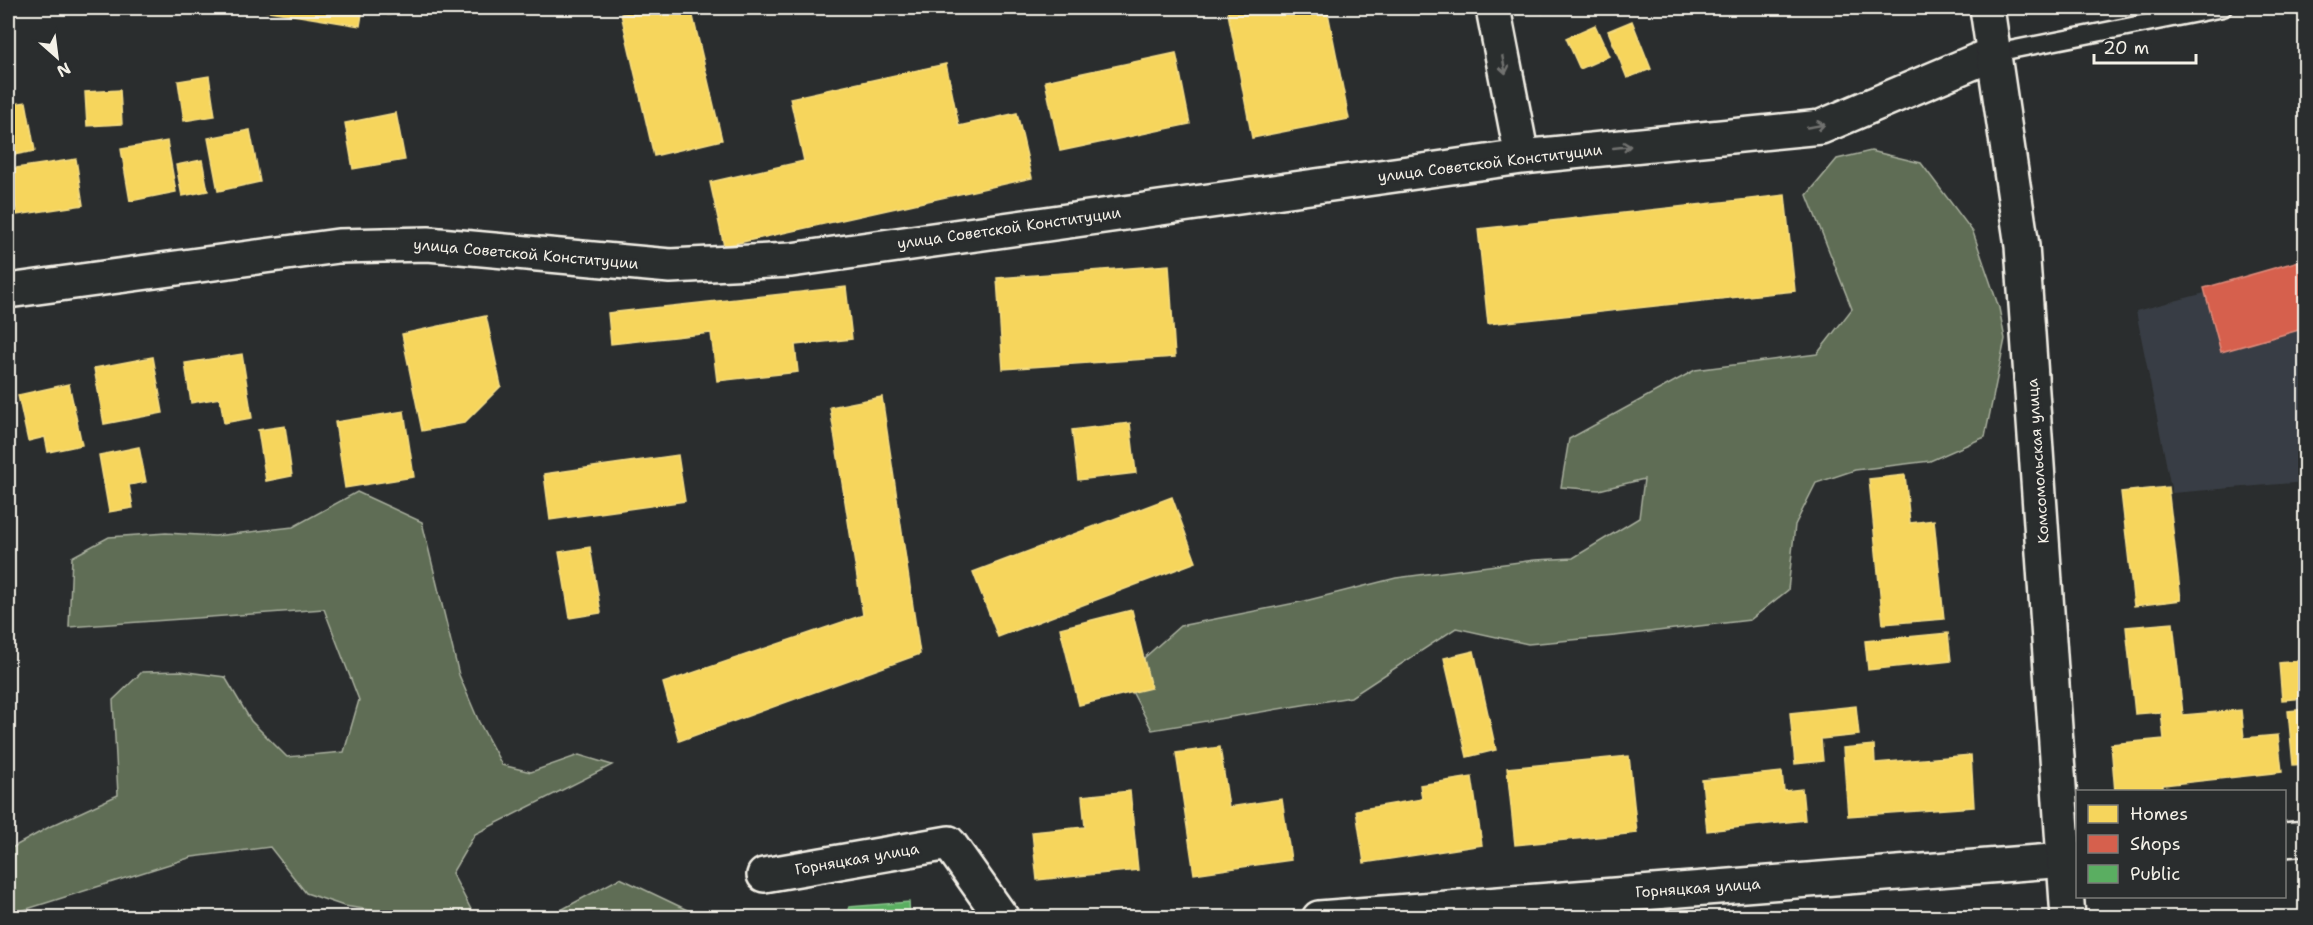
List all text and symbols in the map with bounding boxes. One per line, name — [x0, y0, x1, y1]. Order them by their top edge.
north arrow — [27, 27, 87, 87]
scale bar — [2094, 27, 2196, 65]
text: 20 m — [2103, 36, 2149, 60]
one-way arrow — [1499, 55, 1510, 74]
text: N — [53, 58, 74, 82]
one-way arrow — [1806, 121, 1826, 132]
street label: улица Советской Конституции — [1377, 139, 1603, 187]
one-way arrow — [1612, 141, 1632, 152]
street label: улица Советской Конституции — [896, 202, 1122, 254]
street label: улица Советской Конституции — [413, 234, 640, 274]
street label: Комсомольская улица — [2022, 377, 2054, 544]
legend — [2076, 790, 2286, 898]
text: Homes — [2130, 802, 2188, 826]
text: Shops — [2130, 832, 2181, 856]
street label: Горняцкая улица — [793, 838, 921, 880]
text: Public — [2130, 862, 2180, 886]
street label: Горняцкая улица — [1635, 874, 1762, 902]

